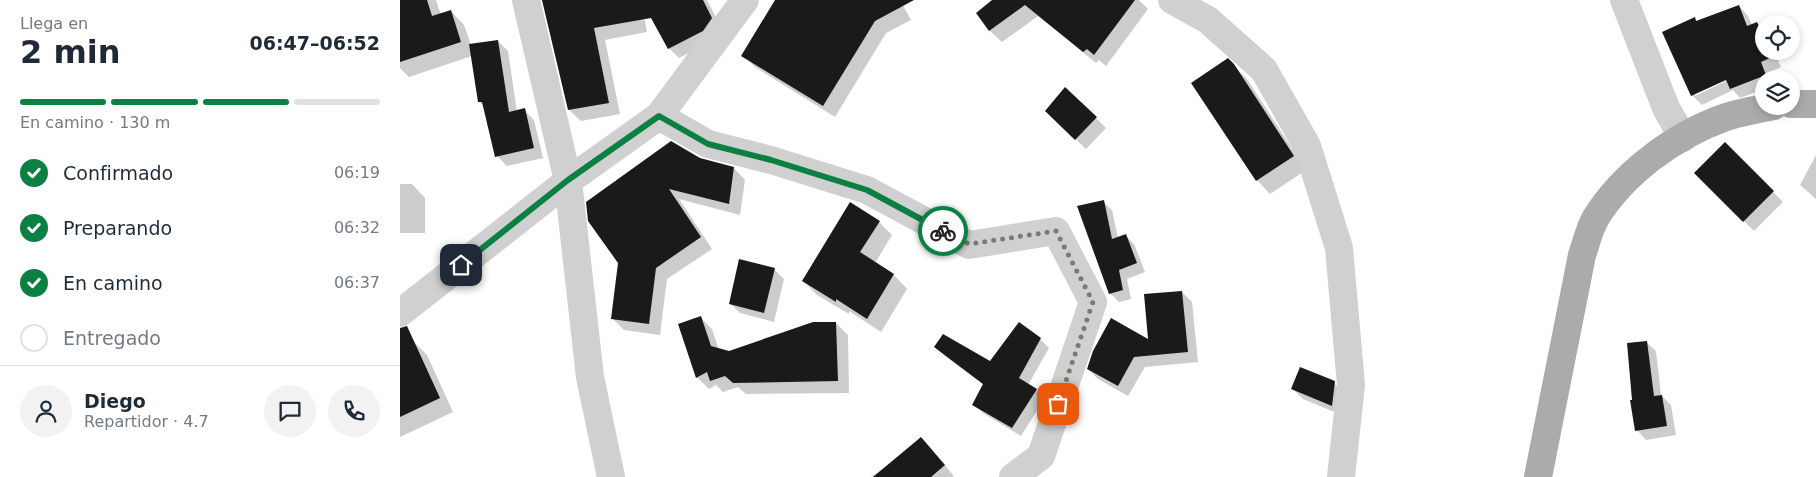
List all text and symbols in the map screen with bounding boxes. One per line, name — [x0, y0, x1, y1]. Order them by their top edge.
text: Llega en — [20, 14, 88, 33]
map controls — [1755, 15, 1800, 115]
button: locate — [1755, 15, 1800, 60]
text: 06:47–06:52 — [250, 32, 380, 54]
text: 2 min — [20, 33, 121, 71]
button: layers — [1755, 70, 1800, 115]
text: En camino · 130 m — [20, 113, 170, 132]
icon: check — [20, 159, 48, 187]
text: Confirmado — [63, 162, 173, 184]
text: 06:19 — [334, 163, 380, 182]
courier — [918, 206, 968, 256]
icon: check — [20, 214, 48, 242]
text: Preparando — [63, 217, 172, 239]
icon: bike — [929, 217, 957, 245]
text: 06:32 — [334, 218, 380, 237]
pin — [440, 244, 482, 286]
icon: home — [447, 251, 475, 279]
icon: check — [20, 269, 48, 297]
text: En camino — [63, 272, 163, 294]
text: 06:37 — [334, 273, 380, 292]
text: Entregado — [63, 327, 161, 349]
pin — [1037, 383, 1079, 425]
button: person — [20, 385, 72, 437]
button: chat — [264, 385, 316, 437]
button: phone — [328, 385, 380, 437]
text: Diego — [84, 390, 146, 412]
icon: bag — [1044, 390, 1072, 418]
text: Repartidor · 4.7 — [84, 412, 209, 431]

